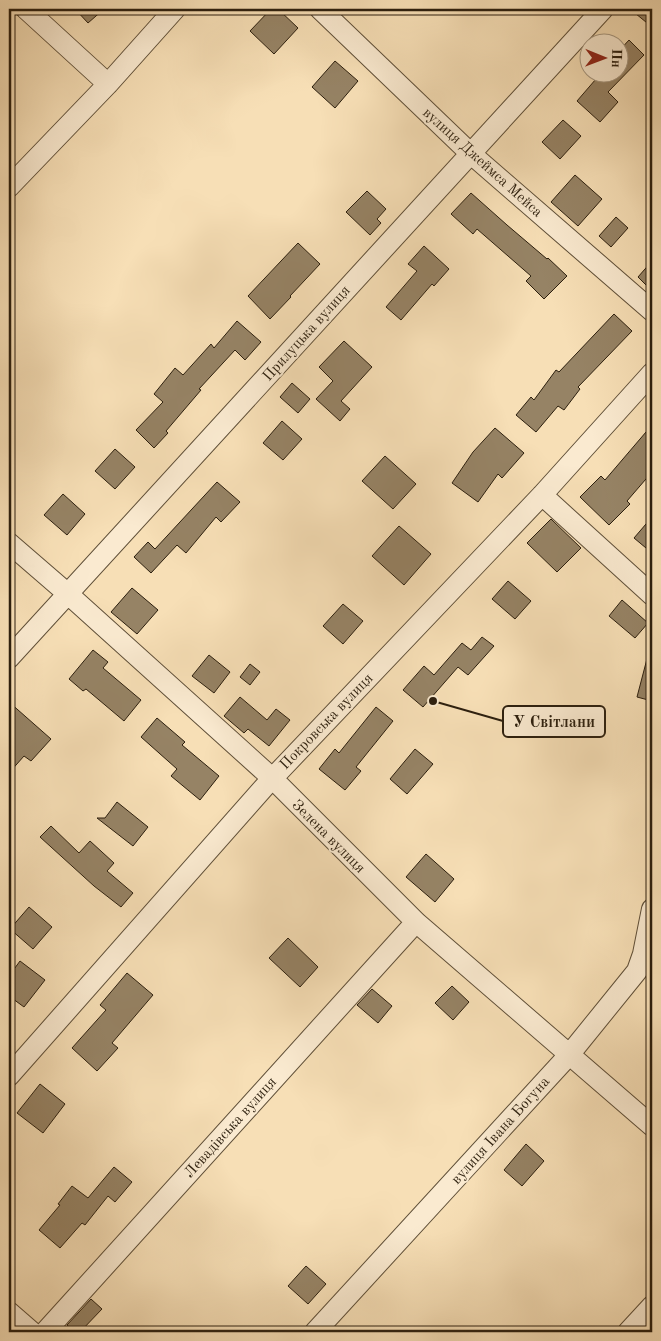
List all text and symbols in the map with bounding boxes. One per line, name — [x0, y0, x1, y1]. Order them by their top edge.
north arrow — [578, 32, 628, 82]
text: Пн — [609, 48, 623, 68]
street label: вулиця Джеймса Мейса — [419, 106, 545, 221]
street label: Прилуцька вулиця — [260, 283, 354, 385]
street label: Покровська вулиця — [278, 671, 377, 773]
callout: У Світлани — [503, 706, 605, 737]
text: У Світлани — [513, 715, 595, 731]
street label: Зелена вулиця — [289, 798, 368, 877]
street label: вулиця Івана Богуна — [449, 1074, 553, 1188]
street label: Левадівська вулиця — [182, 1075, 280, 1181]

